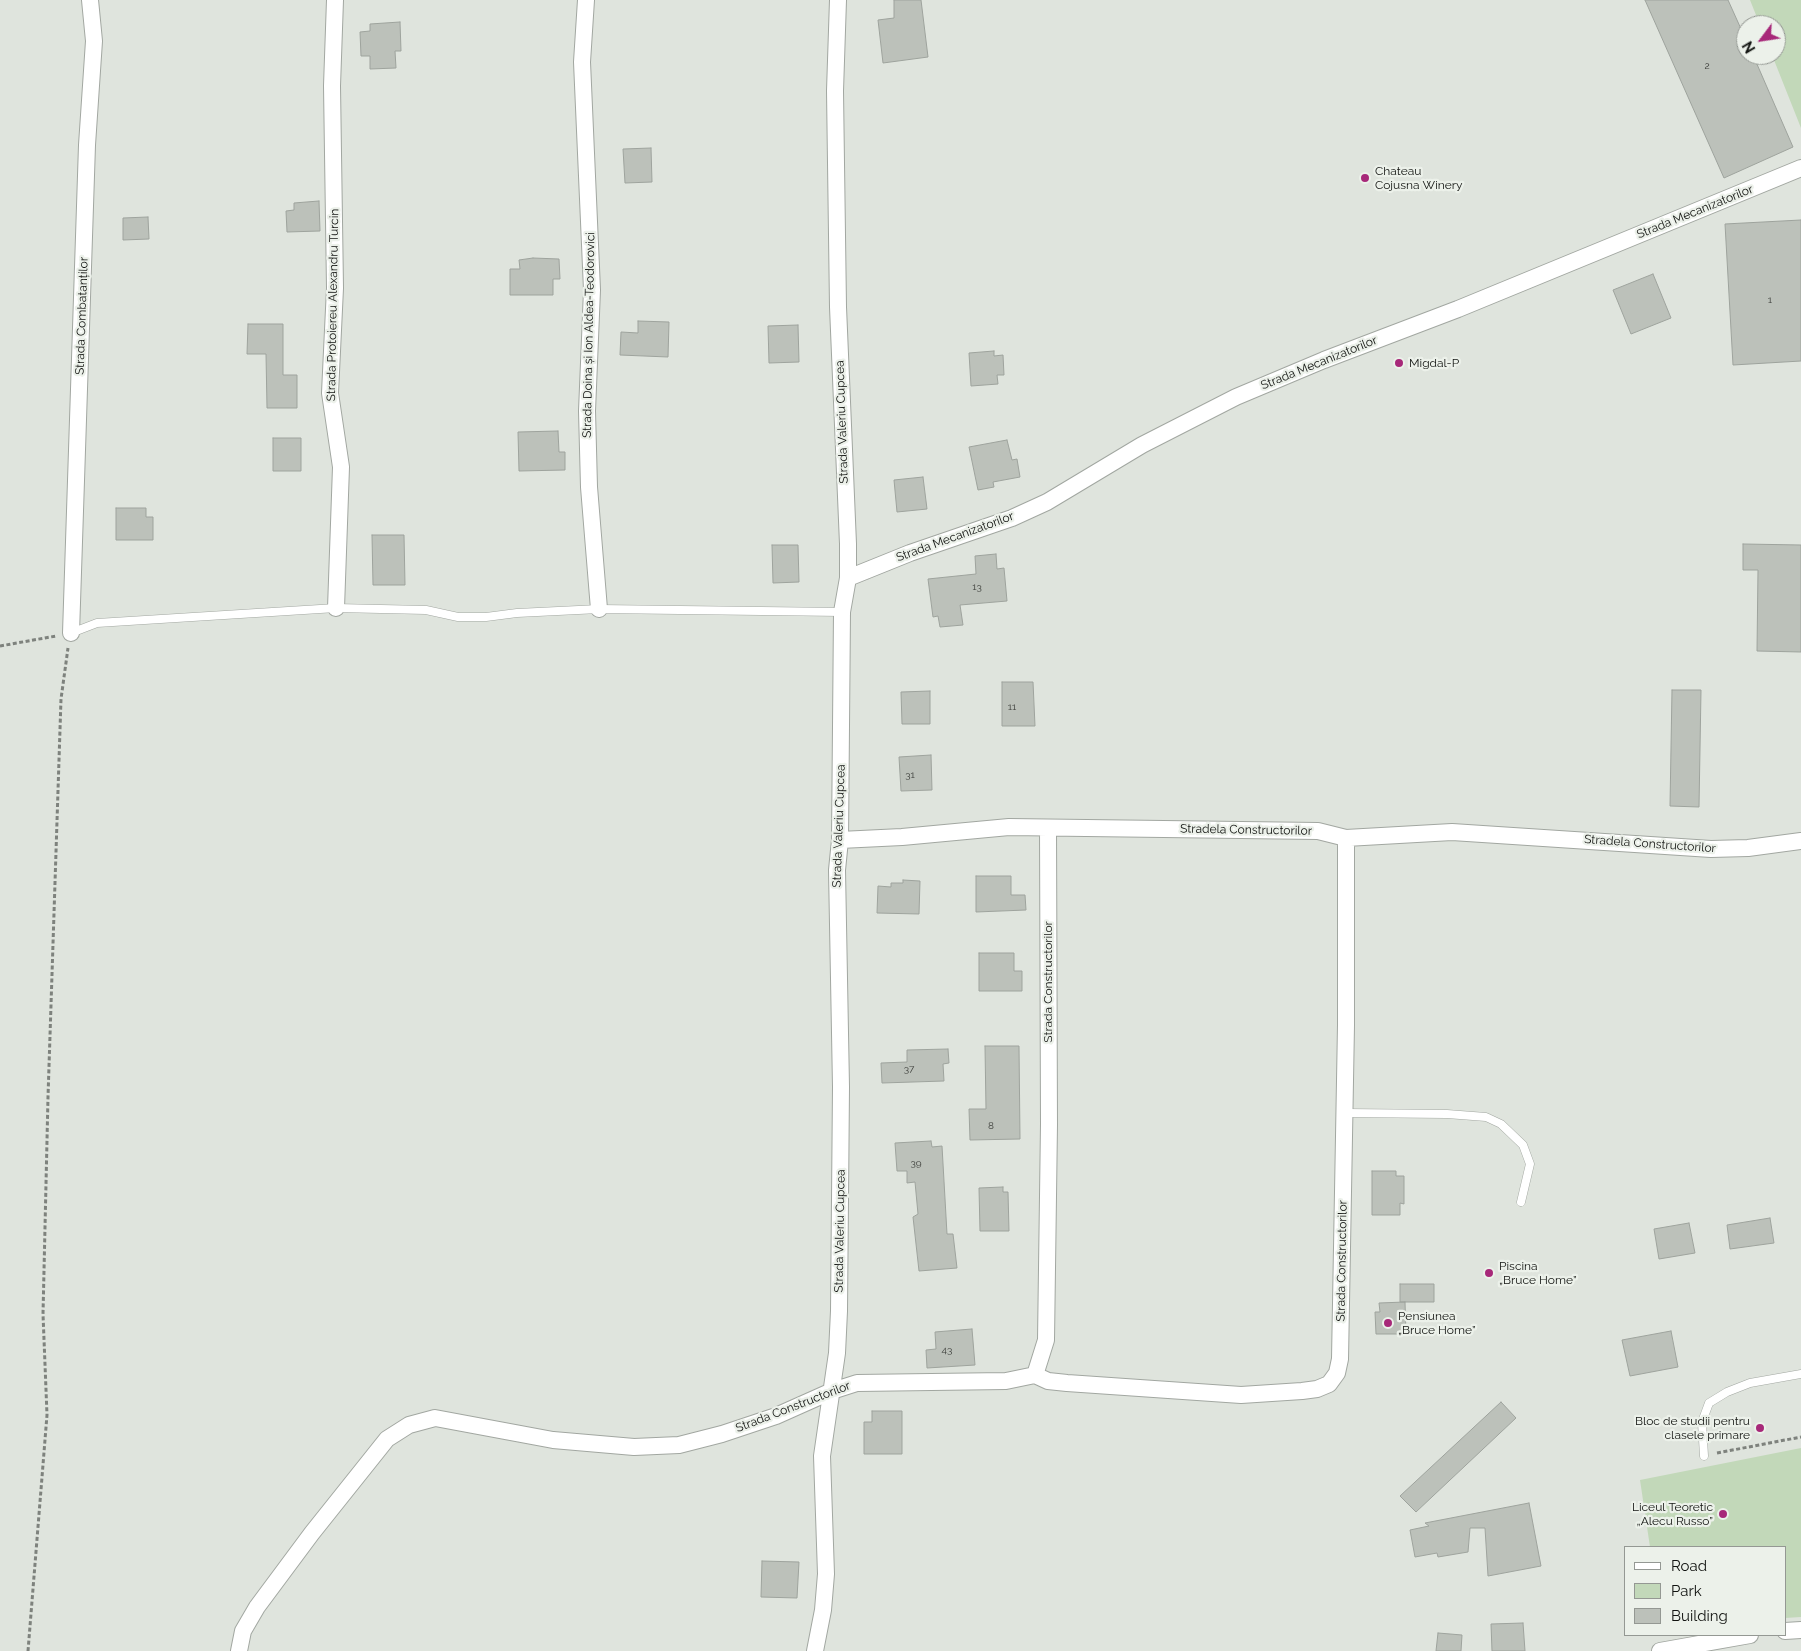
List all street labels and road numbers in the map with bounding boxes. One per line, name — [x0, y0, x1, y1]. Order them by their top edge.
street label: Strada Mecanizatorilor — [1635, 182, 1755, 242]
street label: Strada Protoiereu Alexandru Turcin — [324, 209, 342, 401]
street label: Strada Doina și Ion Aldea-Teodorovici — [580, 232, 598, 438]
street label: Strada Combatanților — [73, 257, 91, 375]
street label: Strada Mecanizatorilor — [1259, 333, 1379, 393]
street label: Strada Valeriu Cupcea — [833, 360, 851, 484]
street label: Strada Mecanizatorilor — [894, 509, 1016, 565]
street label: Strada Valeriu Cupcea — [830, 764, 848, 888]
street label: Stradela Constructorilor — [1180, 822, 1312, 838]
street label: Stradela Constructorilor — [1584, 832, 1716, 856]
street label: Strada Constructorilor — [1041, 921, 1055, 1043]
street label: Strada Valeriu Cupcea — [832, 1169, 848, 1293]
street label: Strada Constructorilor — [1334, 1200, 1350, 1322]
street label: Strada Constructorilor — [734, 1378, 852, 1436]

